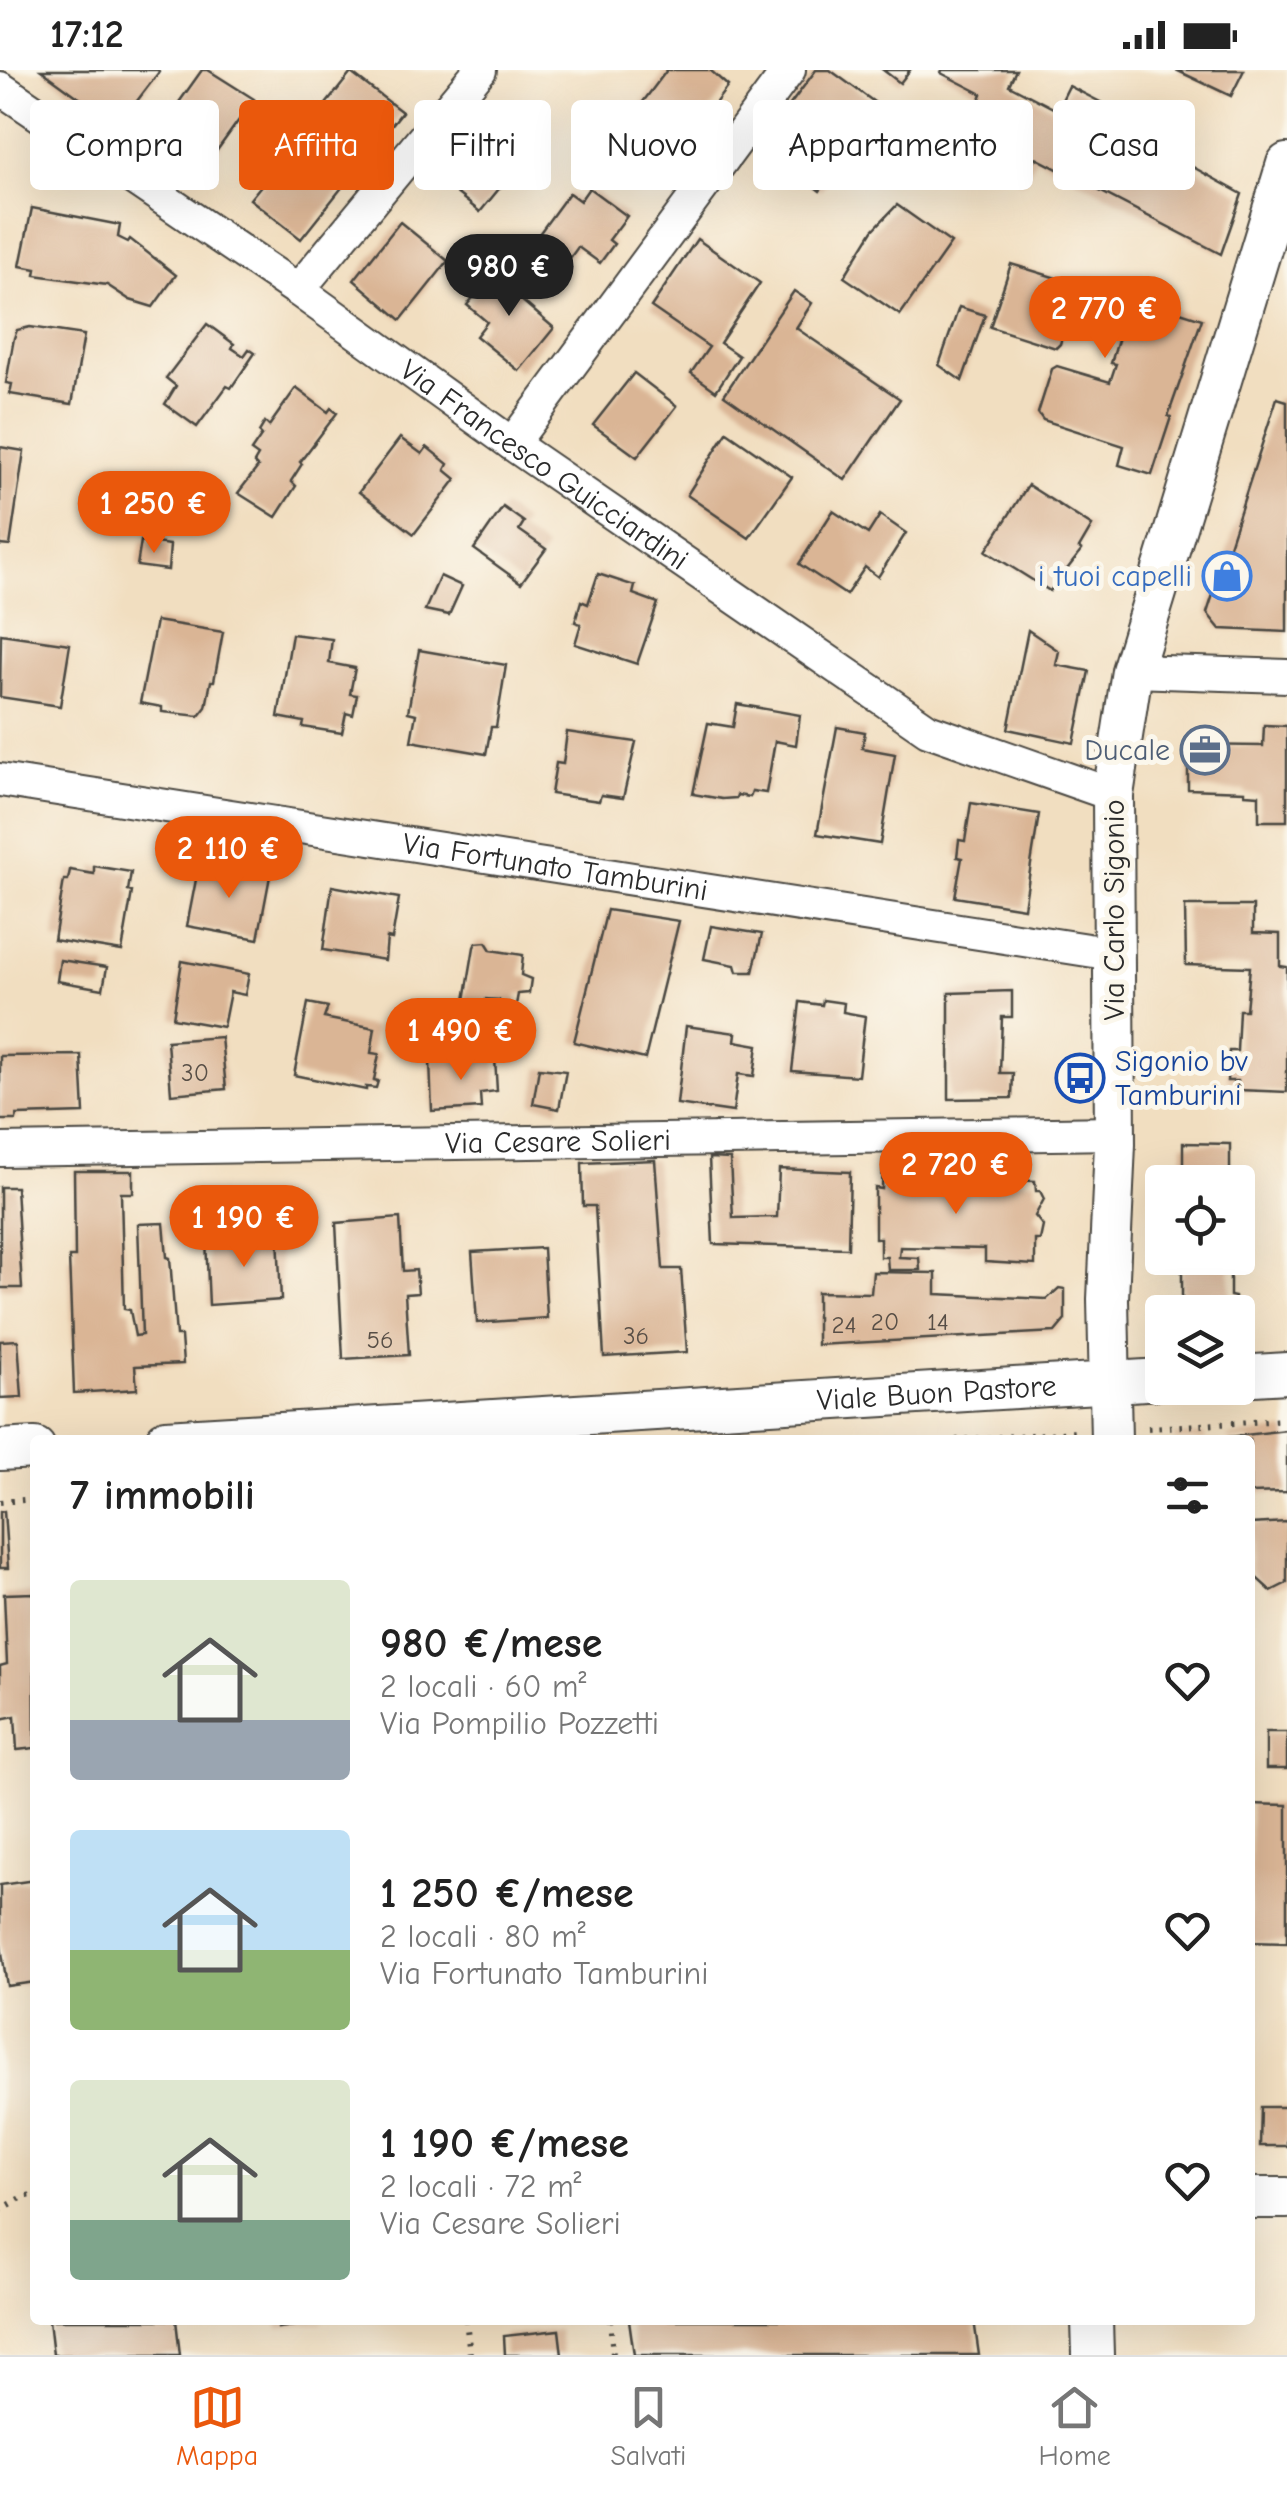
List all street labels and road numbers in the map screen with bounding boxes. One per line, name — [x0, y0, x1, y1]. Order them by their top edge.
street label: Via Francesco Guicciardini — [394, 352, 695, 577]
street label: Via Carlo Sigonio — [1097, 799, 1132, 1021]
street label: Via Fortunato Tamburini — [400, 826, 710, 908]
street label: Via Cesare Solieri — [445, 1122, 671, 1161]
street label: Viale Buon Pastore — [816, 1368, 1057, 1418]

